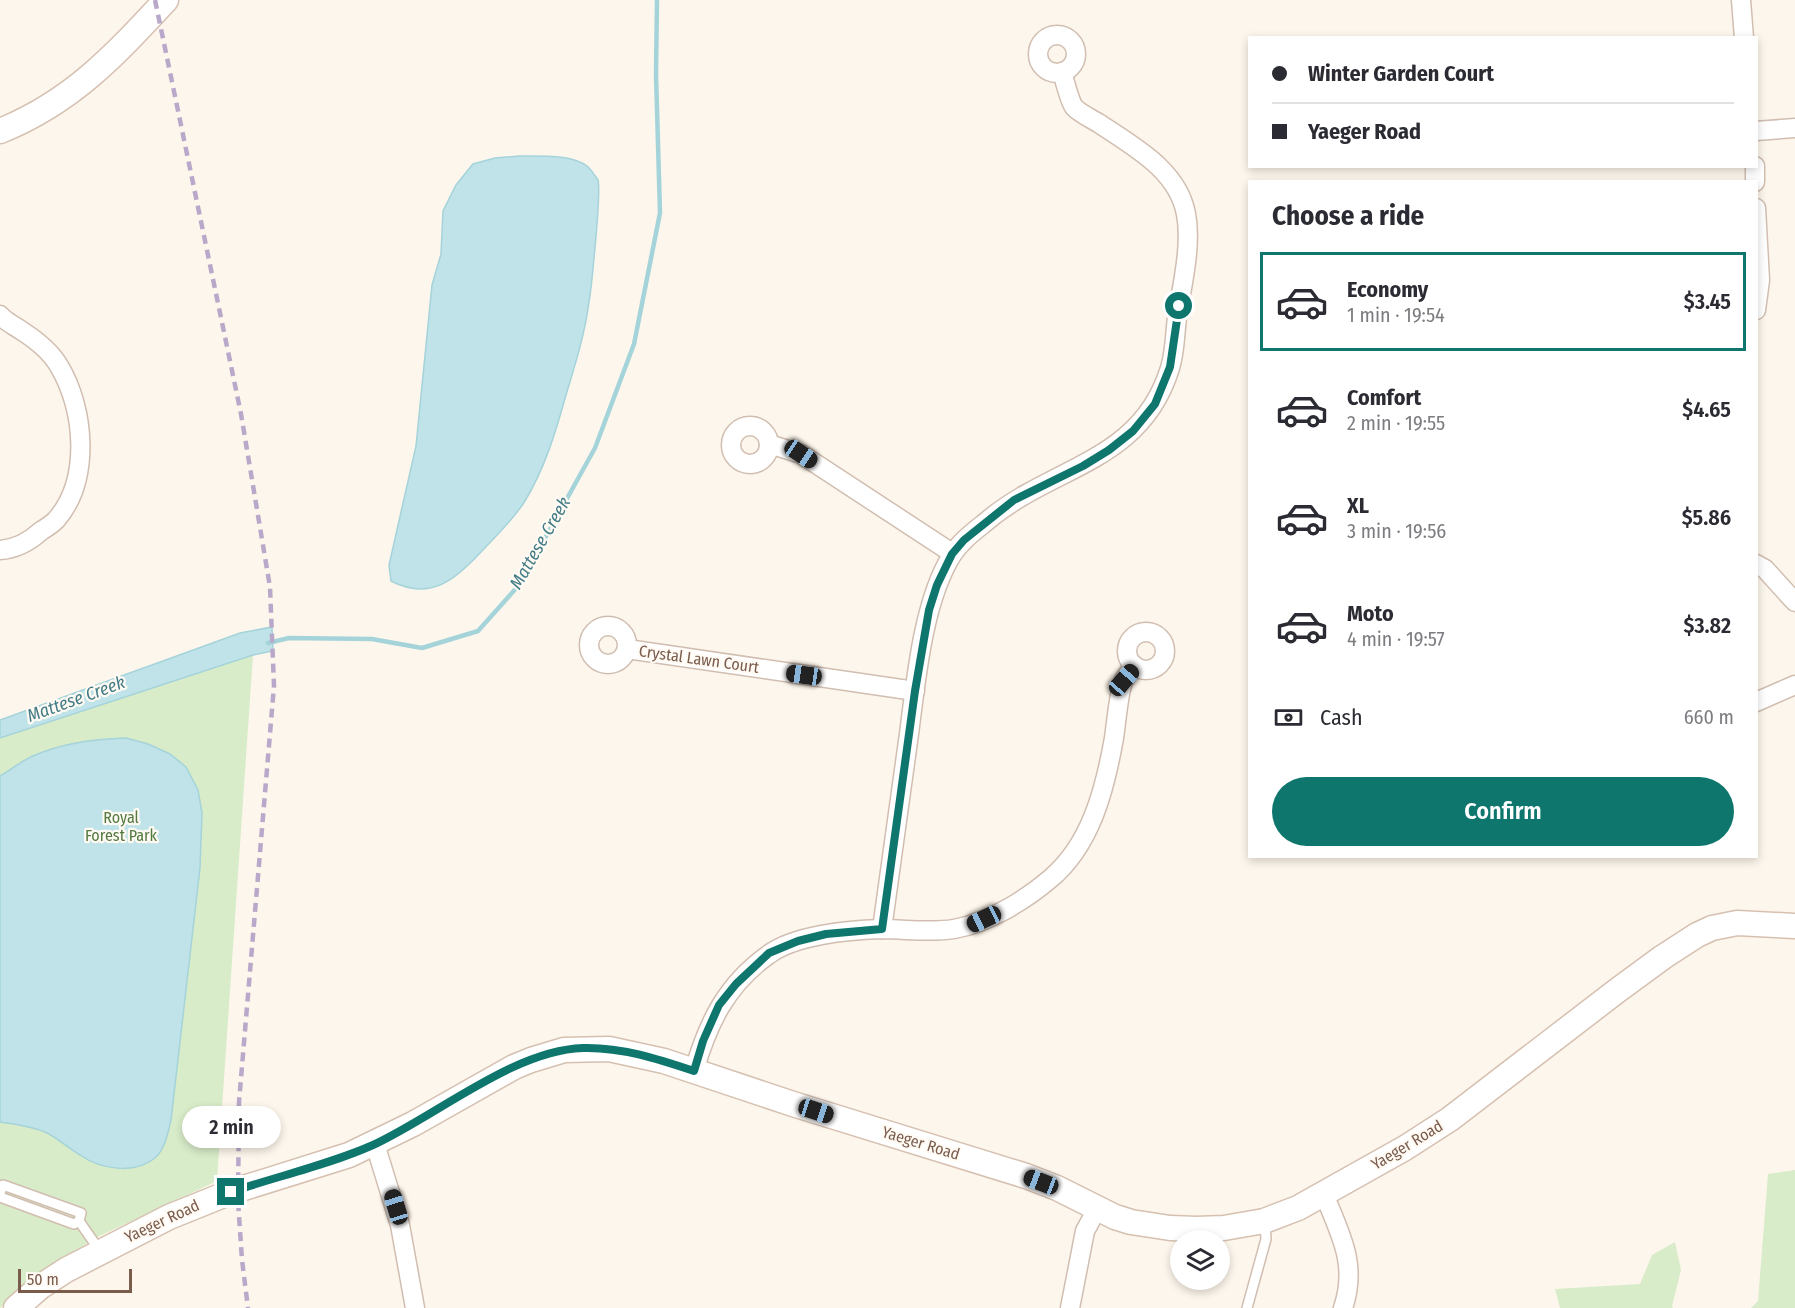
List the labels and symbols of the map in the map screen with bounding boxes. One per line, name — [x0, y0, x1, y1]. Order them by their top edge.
route start — [1165, 292, 1192, 319]
car — [781, 436, 821, 472]
water label: Mattese Creek — [505, 493, 575, 593]
street label: Crystal Lawn Court — [638, 641, 761, 677]
car — [1105, 661, 1143, 699]
car — [785, 664, 823, 686]
water label: Mattese Creek — [24, 671, 128, 727]
park label: Royal Forest Park — [85, 808, 158, 845]
car — [964, 903, 1004, 935]
car — [796, 1097, 836, 1125]
callout: 2 min — [182, 1105, 280, 1147]
street label: Yaeger Road — [1368, 1116, 1446, 1174]
street label: Yaeger Road — [880, 1122, 962, 1164]
car — [1021, 1167, 1061, 1197]
route end — [217, 1178, 244, 1205]
car — [382, 1187, 410, 1227]
street label: Yaeger Road — [122, 1195, 202, 1247]
scale bar — [18, 1266, 132, 1294]

